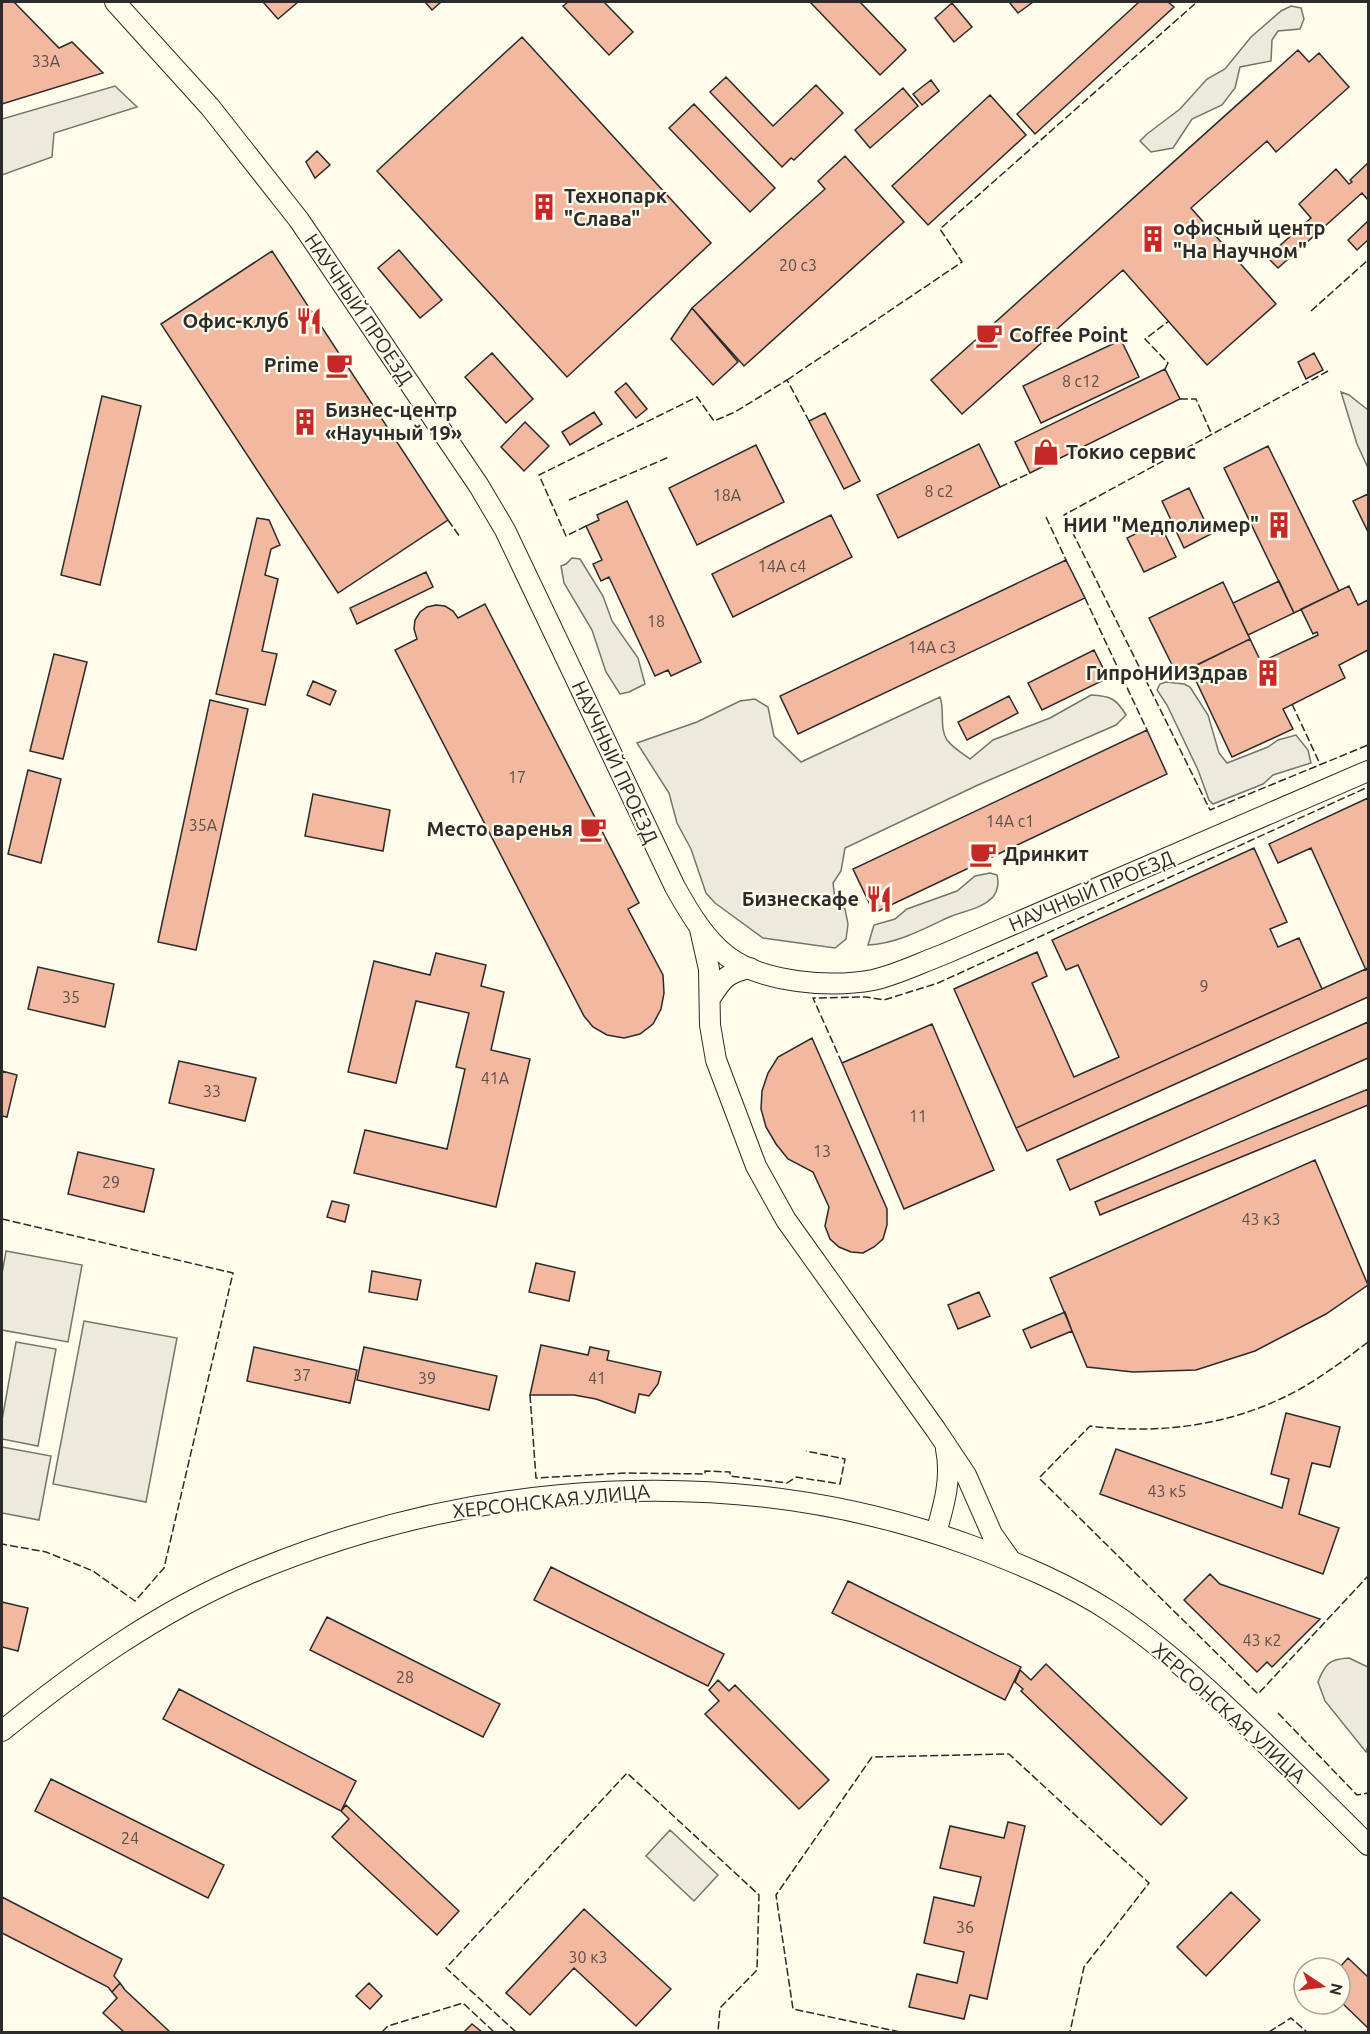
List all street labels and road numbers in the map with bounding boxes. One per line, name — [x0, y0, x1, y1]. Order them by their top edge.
street label: НАУЧНЫЙ ПРОЕЗД — [300, 229, 418, 388]
street label: НАУЧНЫЙ ПРОЕЗД — [568, 677, 663, 847]
street label: НАУЧНЫЙ ПРОЕЗД — [1005, 845, 1177, 936]
street label: ХЕРСОНСКАЯ УЛИЦА — [451, 1479, 651, 1522]
street label: ХЕРСОНСКАЯ УЛИЦА — [1148, 1638, 1311, 1788]

